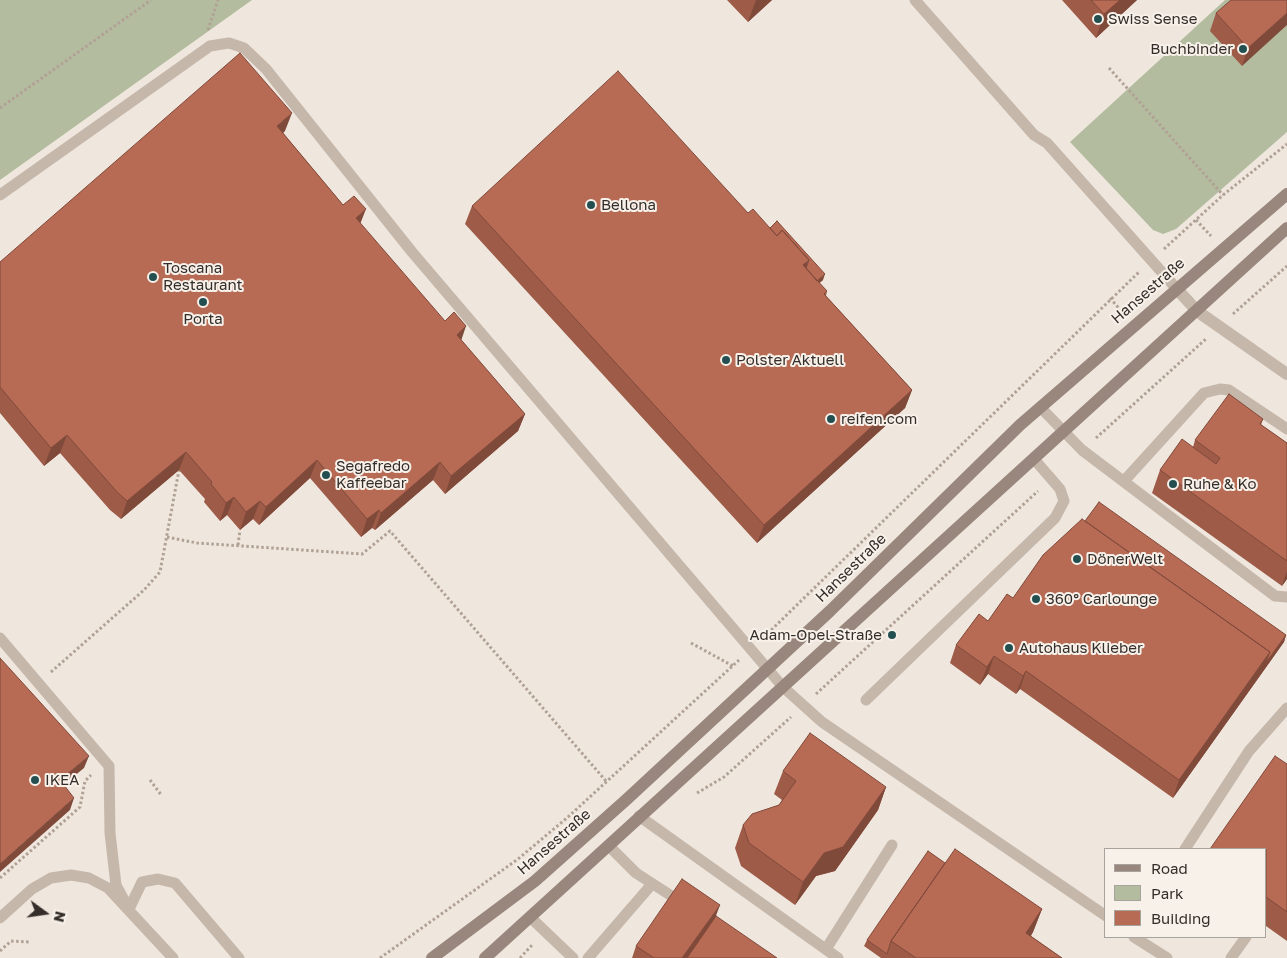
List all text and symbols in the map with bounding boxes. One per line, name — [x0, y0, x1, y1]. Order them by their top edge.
place label: Swiss Sense — [1108, 10, 1197, 28]
marker: Swiss Sense — [1092, 13, 1104, 25]
place label: Buchbinder — [1150, 40, 1233, 58]
marker: Buchbinder — [1237, 43, 1249, 55]
place label: Bellona — [601, 196, 656, 214]
marker: Bellona — [585, 199, 597, 211]
street label: Hansestraße — [1108, 254, 1188, 328]
place label: Toscana Restaurant — [163, 259, 242, 294]
marker: Toscana Restaurant — [147, 271, 159, 283]
marker: Porta — [197, 296, 209, 308]
place label: Porta — [183, 310, 223, 328]
place label: Polster Aktuell — [736, 351, 844, 369]
marker: Polster Aktuell — [720, 354, 732, 366]
place label: reifen.com — [841, 410, 917, 428]
marker: reifen.com — [825, 413, 837, 425]
place label: Segafredo Kaffeebar — [336, 457, 410, 492]
marker: Segafredo Kaffeebar — [320, 469, 332, 481]
place label: Ruhe & Ko — [1183, 475, 1256, 493]
marker: Ruhe & Ko — [1167, 478, 1179, 490]
street label: Hansestraße — [812, 530, 890, 606]
place label: DönerWelt — [1087, 550, 1163, 568]
marker: DönerWelt — [1071, 553, 1083, 565]
place label: 360° Carlounge — [1046, 590, 1157, 608]
marker: 360° Carlounge — [1030, 593, 1042, 605]
place label: Adam-Opel-Straße — [750, 626, 882, 644]
marker: Adam-Opel-Straße — [886, 629, 898, 641]
place label: Autohaus Klieber — [1019, 639, 1143, 657]
marker: Autohaus Klieber — [1003, 642, 1015, 654]
place label: IKEA — [45, 771, 79, 789]
marker: IKEA — [29, 774, 41, 786]
street label: Hansestraße — [514, 805, 594, 879]
legend — [1104, 848, 1267, 938]
text: Road — [1151, 859, 1188, 877]
text: Park — [1151, 884, 1183, 902]
north arrow — [20, 888, 70, 938]
text: Building — [1151, 909, 1211, 927]
text: N — [51, 910, 70, 924]

